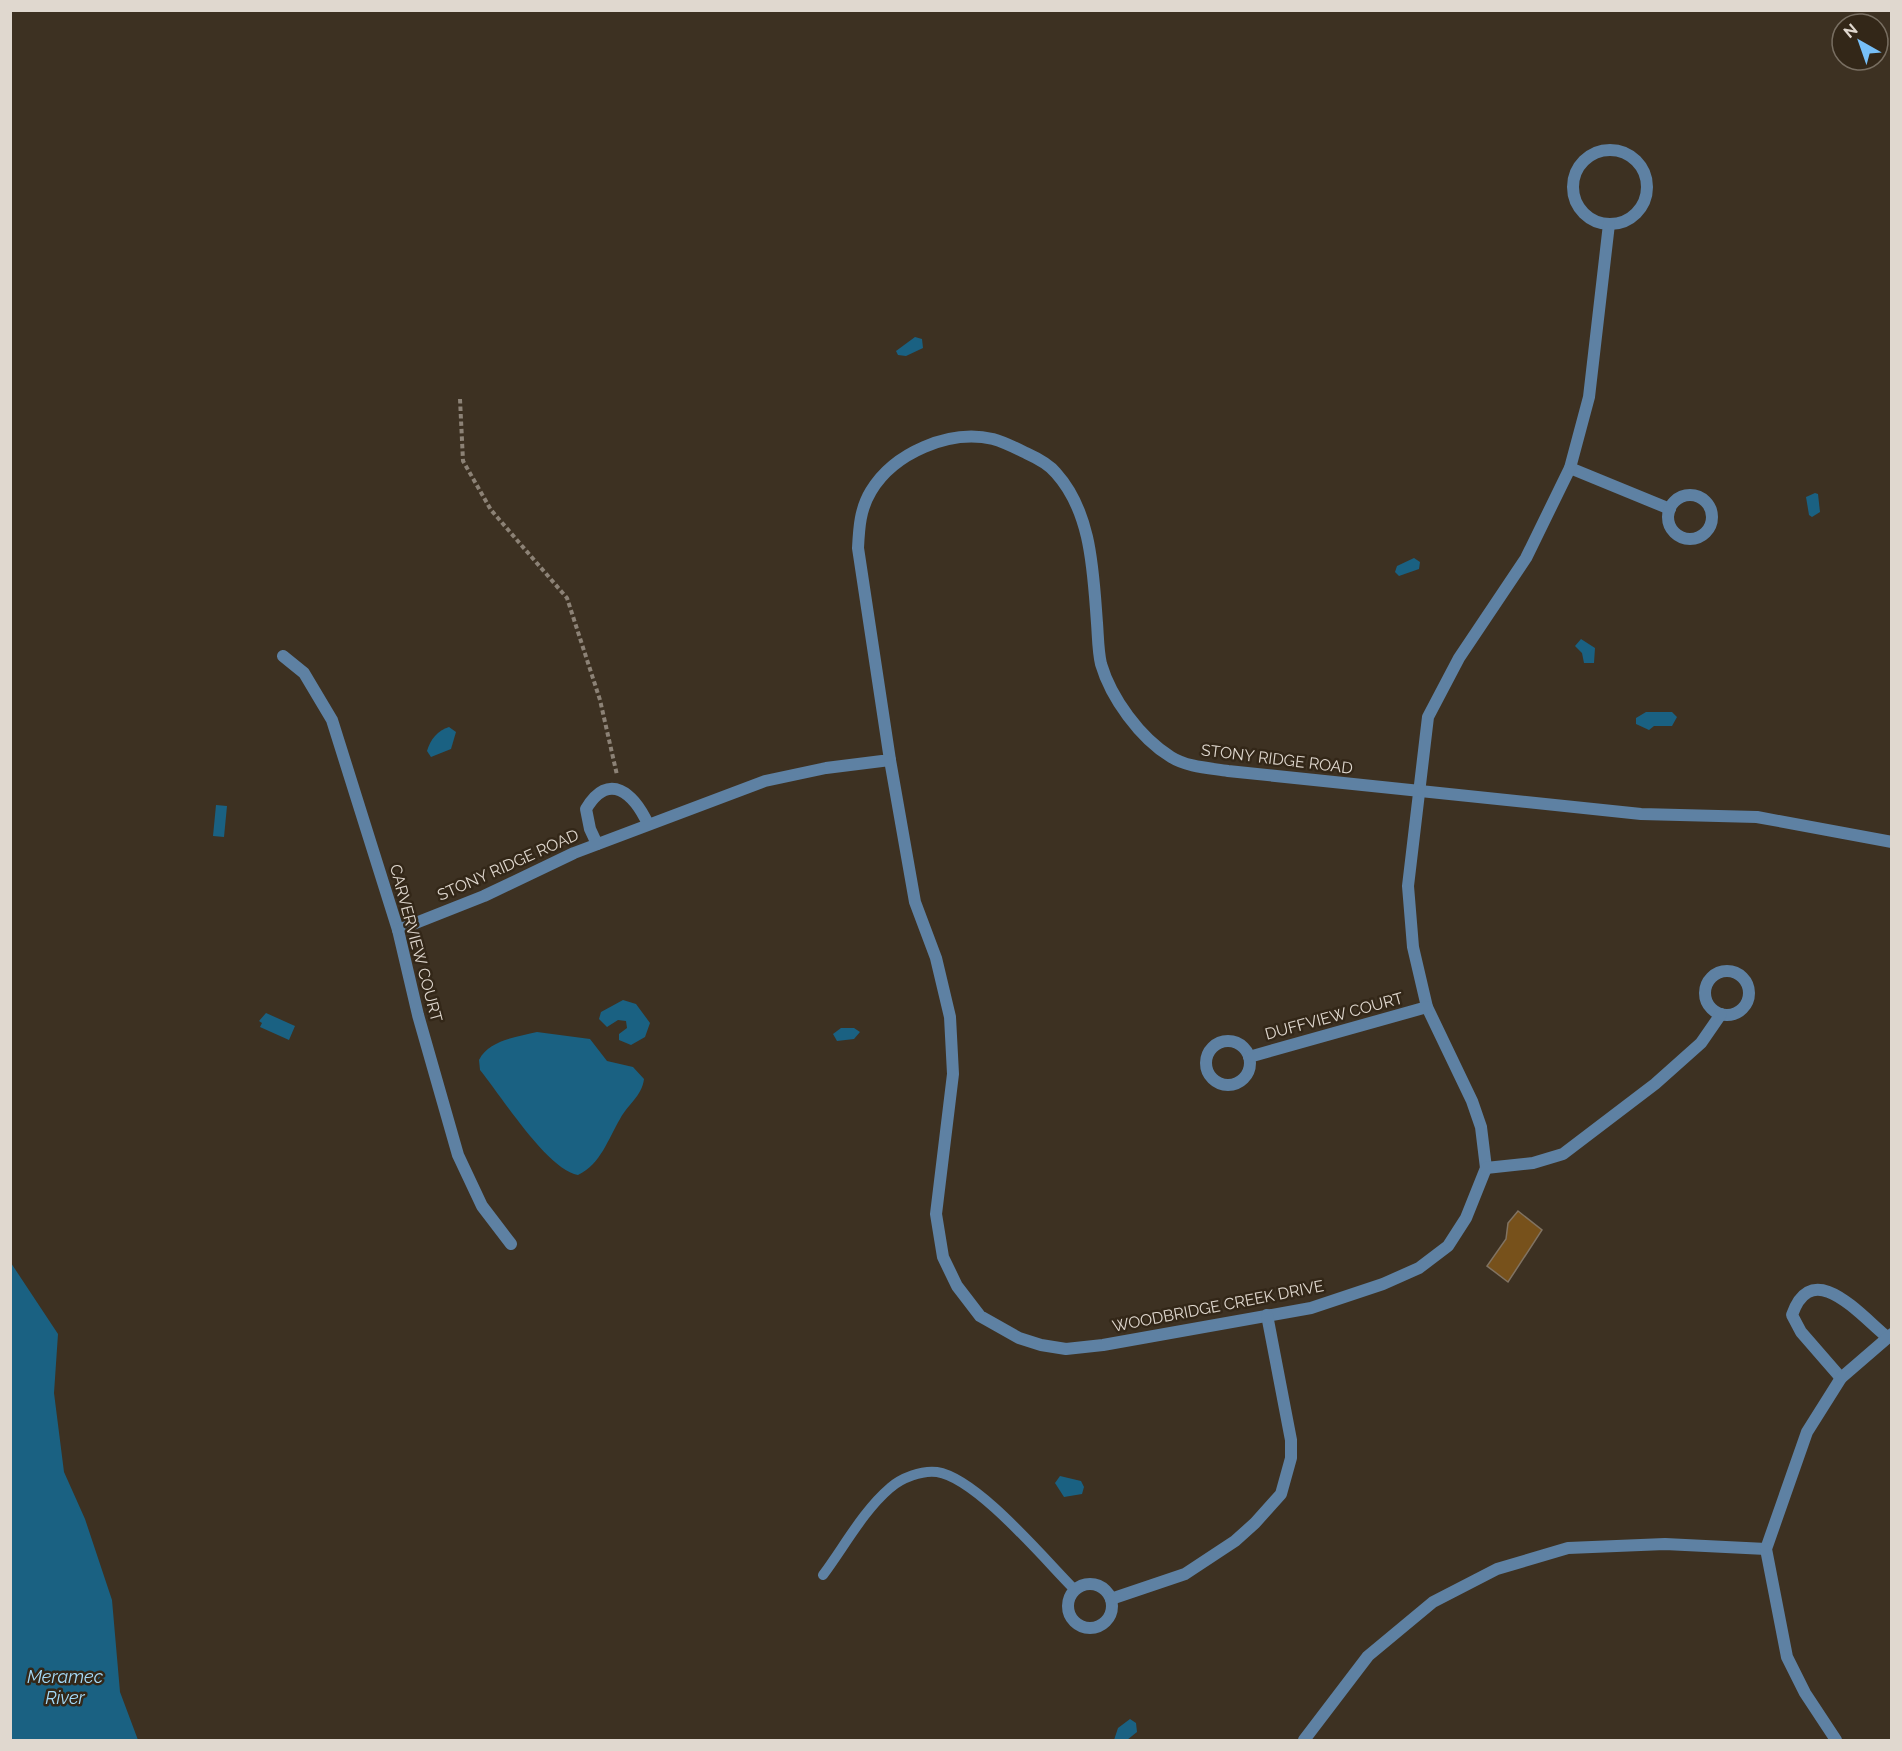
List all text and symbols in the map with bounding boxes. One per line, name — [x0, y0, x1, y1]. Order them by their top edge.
north arrow — [1830, 12, 1890, 72]
text: N — [1840, 20, 1861, 42]
street label: STONY RIDGE ROAD — [1200, 740, 1354, 778]
street label: STONY RIDGE ROAD — [434, 825, 582, 905]
street label: CARVERVIEW COURT — [386, 862, 446, 1024]
street label: DUFFVIEW COURT — [1263, 988, 1405, 1044]
street label: WOODBRIDGE CREEK DRIVE — [1111, 1276, 1326, 1336]
water label: Meramec River — [27, 1666, 104, 1708]

